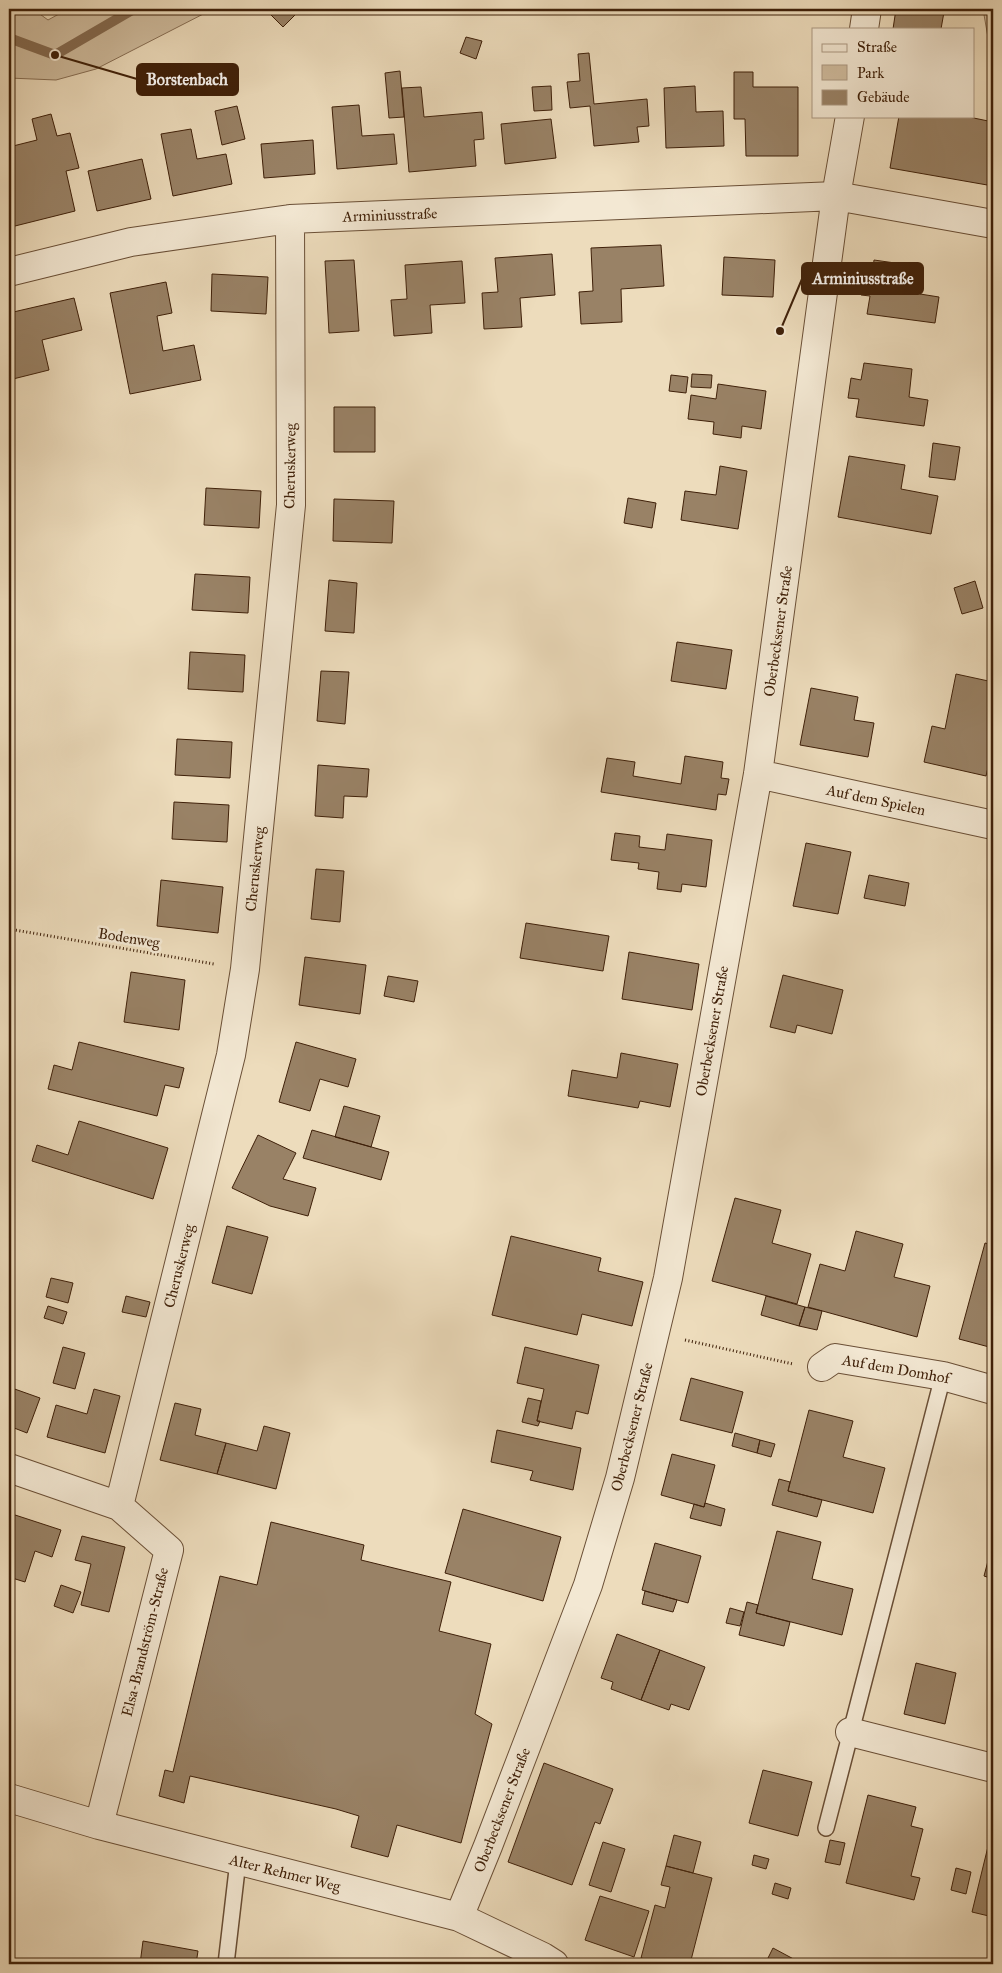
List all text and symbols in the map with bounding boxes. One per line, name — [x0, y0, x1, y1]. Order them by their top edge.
legend — [812, 28, 974, 118]
text: Straße — [857, 38, 897, 56]
callout: Borstenbach — [137, 64, 238, 95]
text: Park — [857, 64, 884, 82]
text: Borstenbach — [146, 70, 228, 89]
text: Gebäude — [857, 88, 910, 106]
street label: Arminiusstraße — [341, 204, 438, 226]
callout: Arminiusstraße — [802, 263, 923, 294]
text: Arminiusstraße — [811, 269, 914, 288]
street label: Cheruskerweg — [280, 422, 300, 509]
street label: Oberbecksener Straße — [760, 564, 796, 698]
street label: Auf dem Spielen — [824, 781, 927, 819]
street label: Cheruskerweg — [242, 824, 269, 913]
street label: Bodenweg — [97, 924, 162, 952]
street label: Oberbecksener Straße — [692, 964, 732, 1098]
street label: Cheruskerweg — [160, 1221, 198, 1310]
street label: Auf dem Domhof — [840, 1351, 954, 1388]
street label: Oberbecksener Straße — [607, 1361, 657, 1493]
street label: Elsa-Brandström-Straße — [118, 1566, 172, 1718]
street label: Oberbecksener Straße — [470, 1745, 534, 1875]
street label: Alter Rehmer Weg — [227, 1850, 343, 1896]

